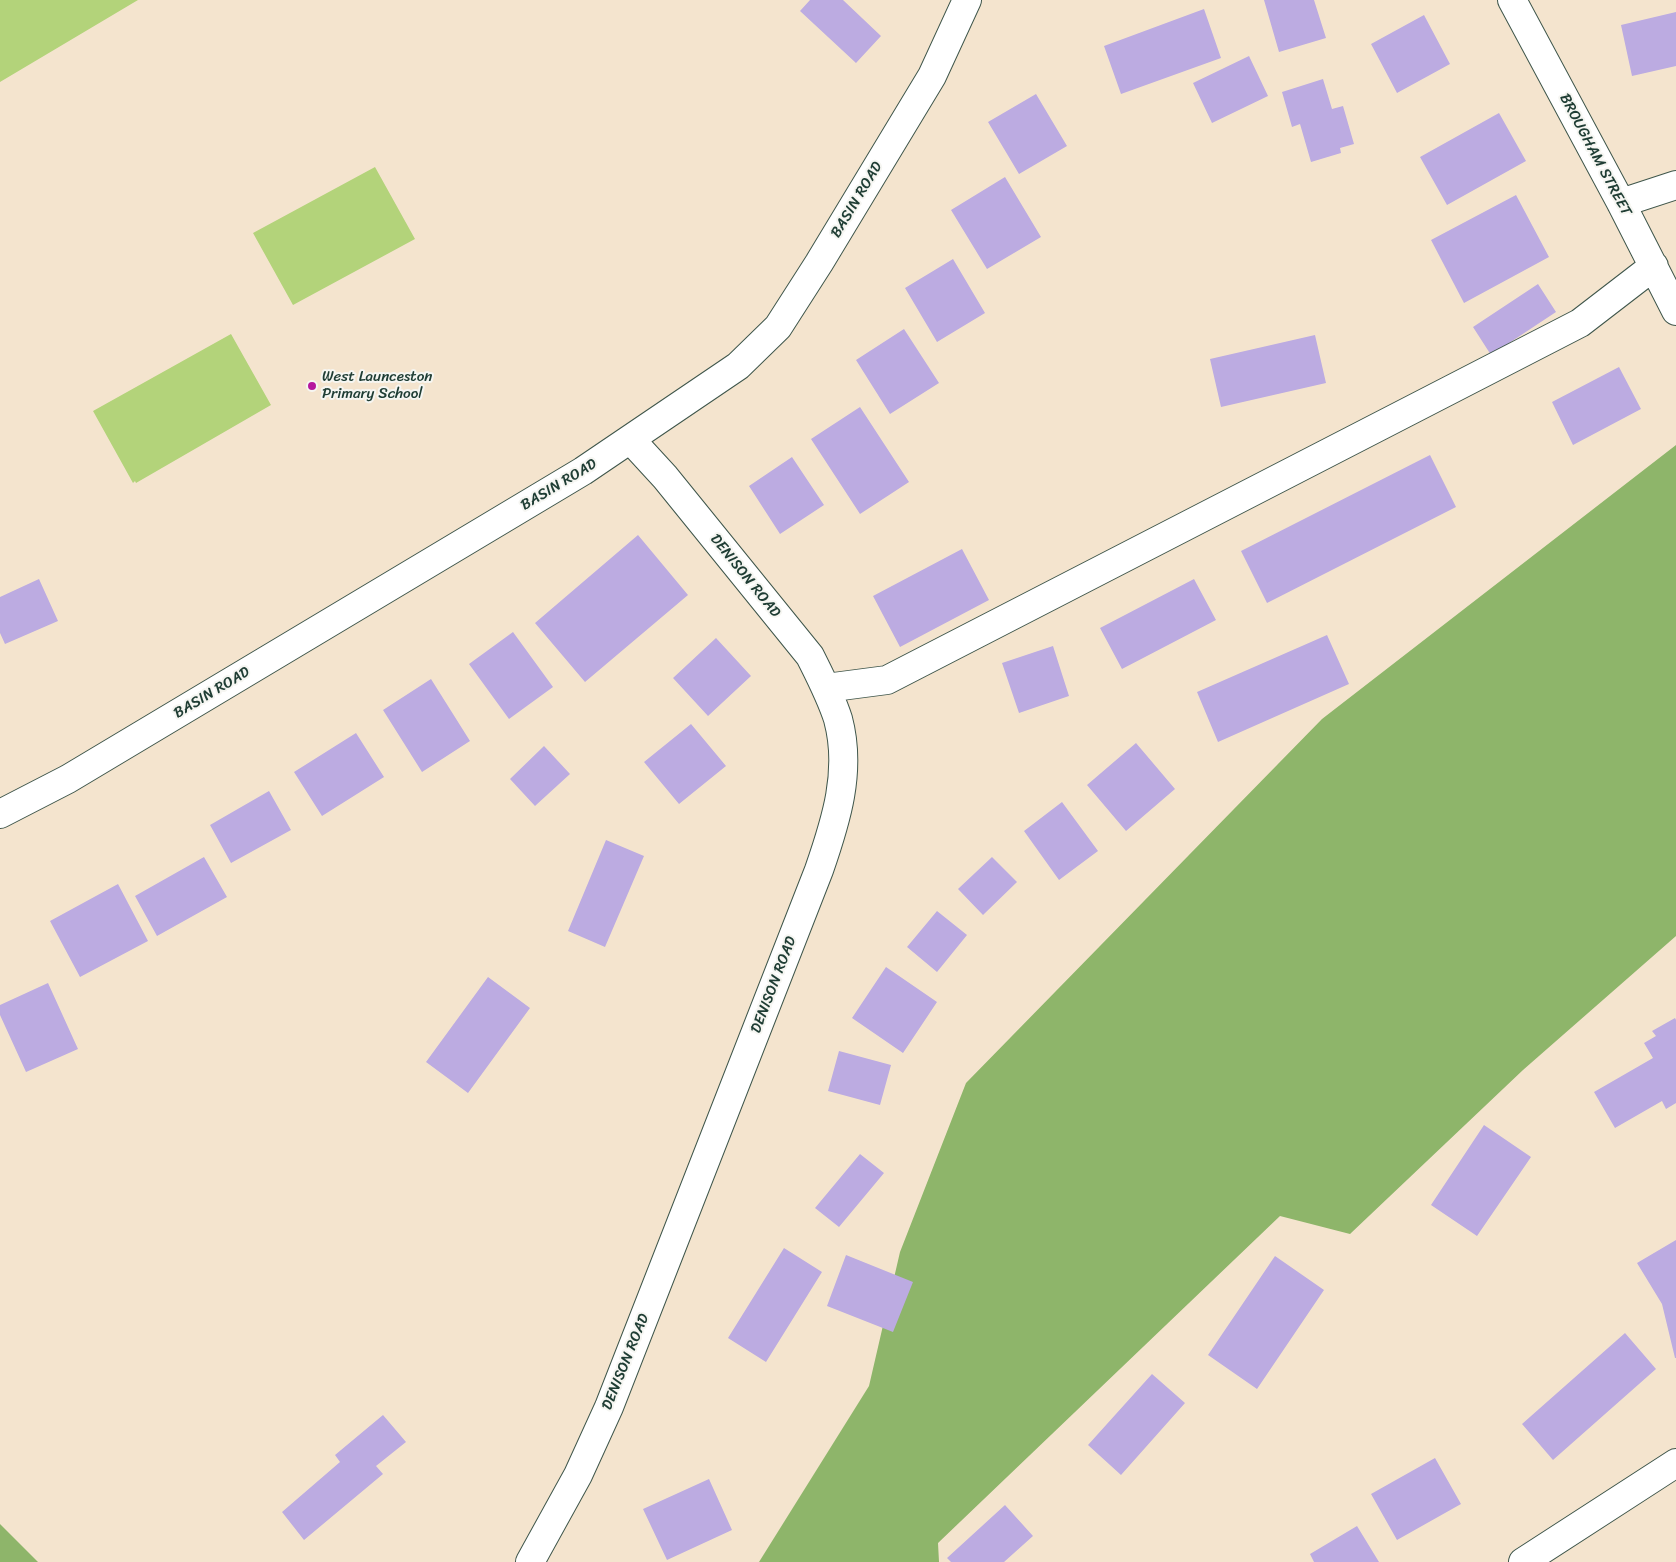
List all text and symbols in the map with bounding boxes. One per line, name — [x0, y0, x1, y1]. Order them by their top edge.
street label: BROUGHAM STREET — [1555, 91, 1635, 219]
street label: BASIN ROAD — [827, 159, 887, 241]
place label: West Launceston Primary School — [322, 368, 432, 403]
marker: West Launceston Primary School — [306, 380, 318, 392]
street label: BASIN ROAD — [518, 455, 600, 515]
street label: DENISON ROAD — [706, 531, 784, 621]
street label: BASIN ROAD — [171, 663, 253, 723]
street label: DENISON ROAD — [747, 934, 801, 1036]
street label: DENISON ROAD — [599, 1311, 653, 1413]

